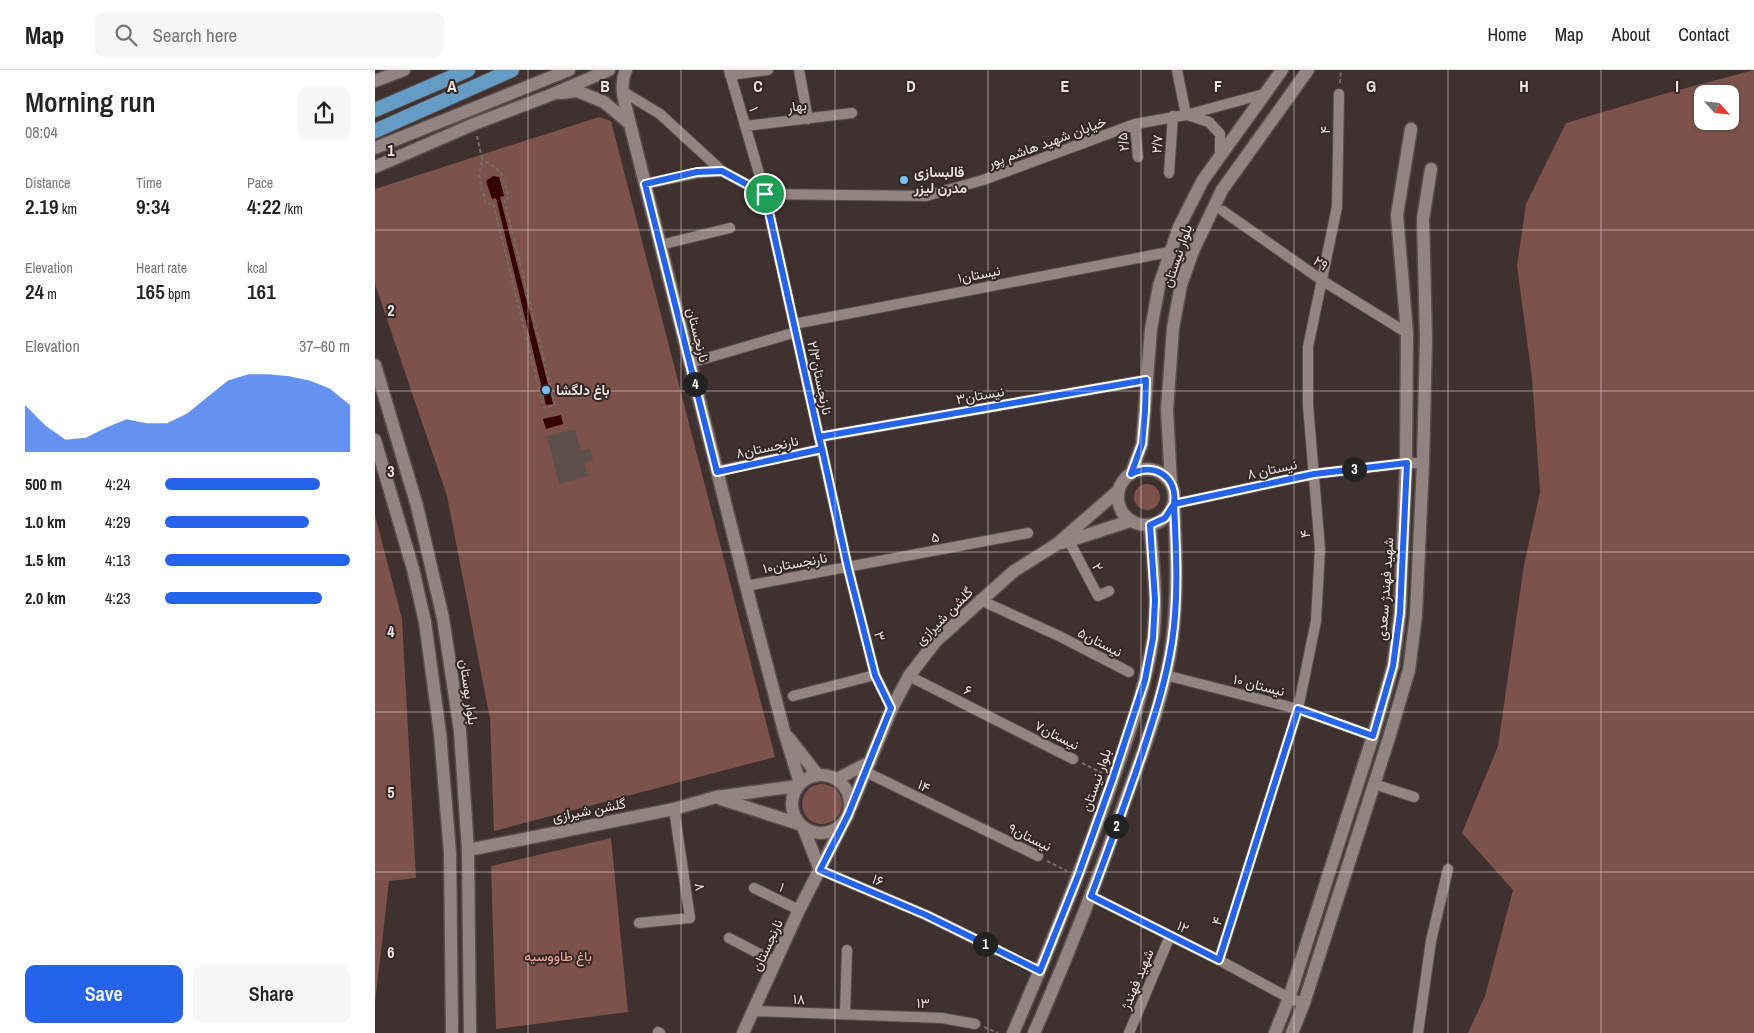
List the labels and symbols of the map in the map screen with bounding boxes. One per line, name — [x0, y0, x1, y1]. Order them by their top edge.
text: A — [447, 75, 457, 97]
text: B — [600, 75, 610, 97]
text: C — [753, 75, 763, 97]
text: D — [906, 75, 916, 97]
text: E — [1061, 75, 1070, 97]
text: F — [1214, 75, 1222, 97]
text: G — [1366, 75, 1376, 97]
text: H — [1519, 75, 1529, 97]
text: I — [1675, 75, 1679, 97]
north arrow — [1694, 85, 1739, 130]
street label: بهار — [785, 96, 808, 116]
street label: ۱ — [745, 104, 763, 114]
street label: خیابان شهید هاشم پور — [984, 112, 1109, 173]
street label: ۴ — [1316, 126, 1334, 134]
street label: ۲/۵ — [1113, 132, 1133, 152]
street label: ۲/۷ — [1147, 134, 1167, 154]
text: 1 — [387, 139, 395, 161]
place label: قالبسازی مدرن لیزر — [913, 163, 967, 197]
pin — [744, 173, 786, 215]
marker: قالبسازی مدرن لیزر — [898, 174, 910, 186]
street label: بلوار نیستان — [1158, 222, 1196, 290]
street label: ۲۹ — [1310, 252, 1332, 274]
street label: ۱نیستان — [956, 261, 1002, 287]
text: 2 — [387, 299, 395, 321]
street label: نارنجستان — [683, 306, 713, 364]
street label: ۲/۳نارنجستان — [803, 339, 837, 417]
pin: 4 — [683, 372, 707, 396]
place label: باغ دلگشا — [556, 381, 610, 400]
street label: ۳نیستان — [954, 382, 1006, 408]
marker: باغ دلگشا — [540, 384, 552, 396]
street label: ۸نارنجستان — [734, 432, 800, 462]
street label: نیستان ۸ — [1245, 455, 1299, 483]
pin: 3 — [1341, 456, 1367, 482]
text: 3 — [387, 460, 395, 482]
street label: ۵ — [929, 527, 941, 547]
street label: ۴ — [1296, 529, 1314, 539]
street label: شهید فهندژ سعدی — [1372, 537, 1398, 641]
street label: ۱۰نارنجستان — [761, 548, 829, 578]
street label: ۲ — [1088, 560, 1108, 574]
street label: گلشن شیرازی — [911, 583, 977, 649]
text: 4 — [387, 620, 395, 642]
street label: ۵نیستان — [1075, 623, 1125, 661]
street label: ۳ — [870, 629, 890, 643]
street label: بلوار بوستان — [455, 658, 483, 726]
street label: نیستان ۱۰ — [1231, 670, 1287, 700]
street label: ۶ — [961, 680, 975, 700]
street label: ۷نیستان — [1032, 716, 1082, 754]
street label: بلوار نیستان — [1077, 746, 1115, 814]
street label: ۱۴ — [915, 775, 933, 797]
text: 5 — [387, 781, 395, 803]
street label: گلشن شیرازی — [551, 794, 627, 826]
pin: 2 — [1103, 814, 1129, 838]
street label: ۹نیستان — [1005, 819, 1055, 855]
street label: ۱۶ — [869, 870, 887, 890]
street label: ۱ — [776, 878, 788, 896]
street label: ۸ — [691, 882, 709, 892]
street label: ۴ — [1207, 914, 1227, 928]
street label: نارنجستان — [747, 916, 787, 974]
street label: ۱۲ — [1174, 916, 1192, 938]
pin: 1 — [973, 932, 997, 956]
text: 6 — [387, 941, 395, 963]
street label: شهید فهندژ — [1116, 946, 1158, 1013]
park label: باغ طاووسیه — [524, 947, 592, 967]
street label: ۱۸ — [793, 990, 805, 1008]
street label: ۱۳ — [916, 994, 930, 1012]

